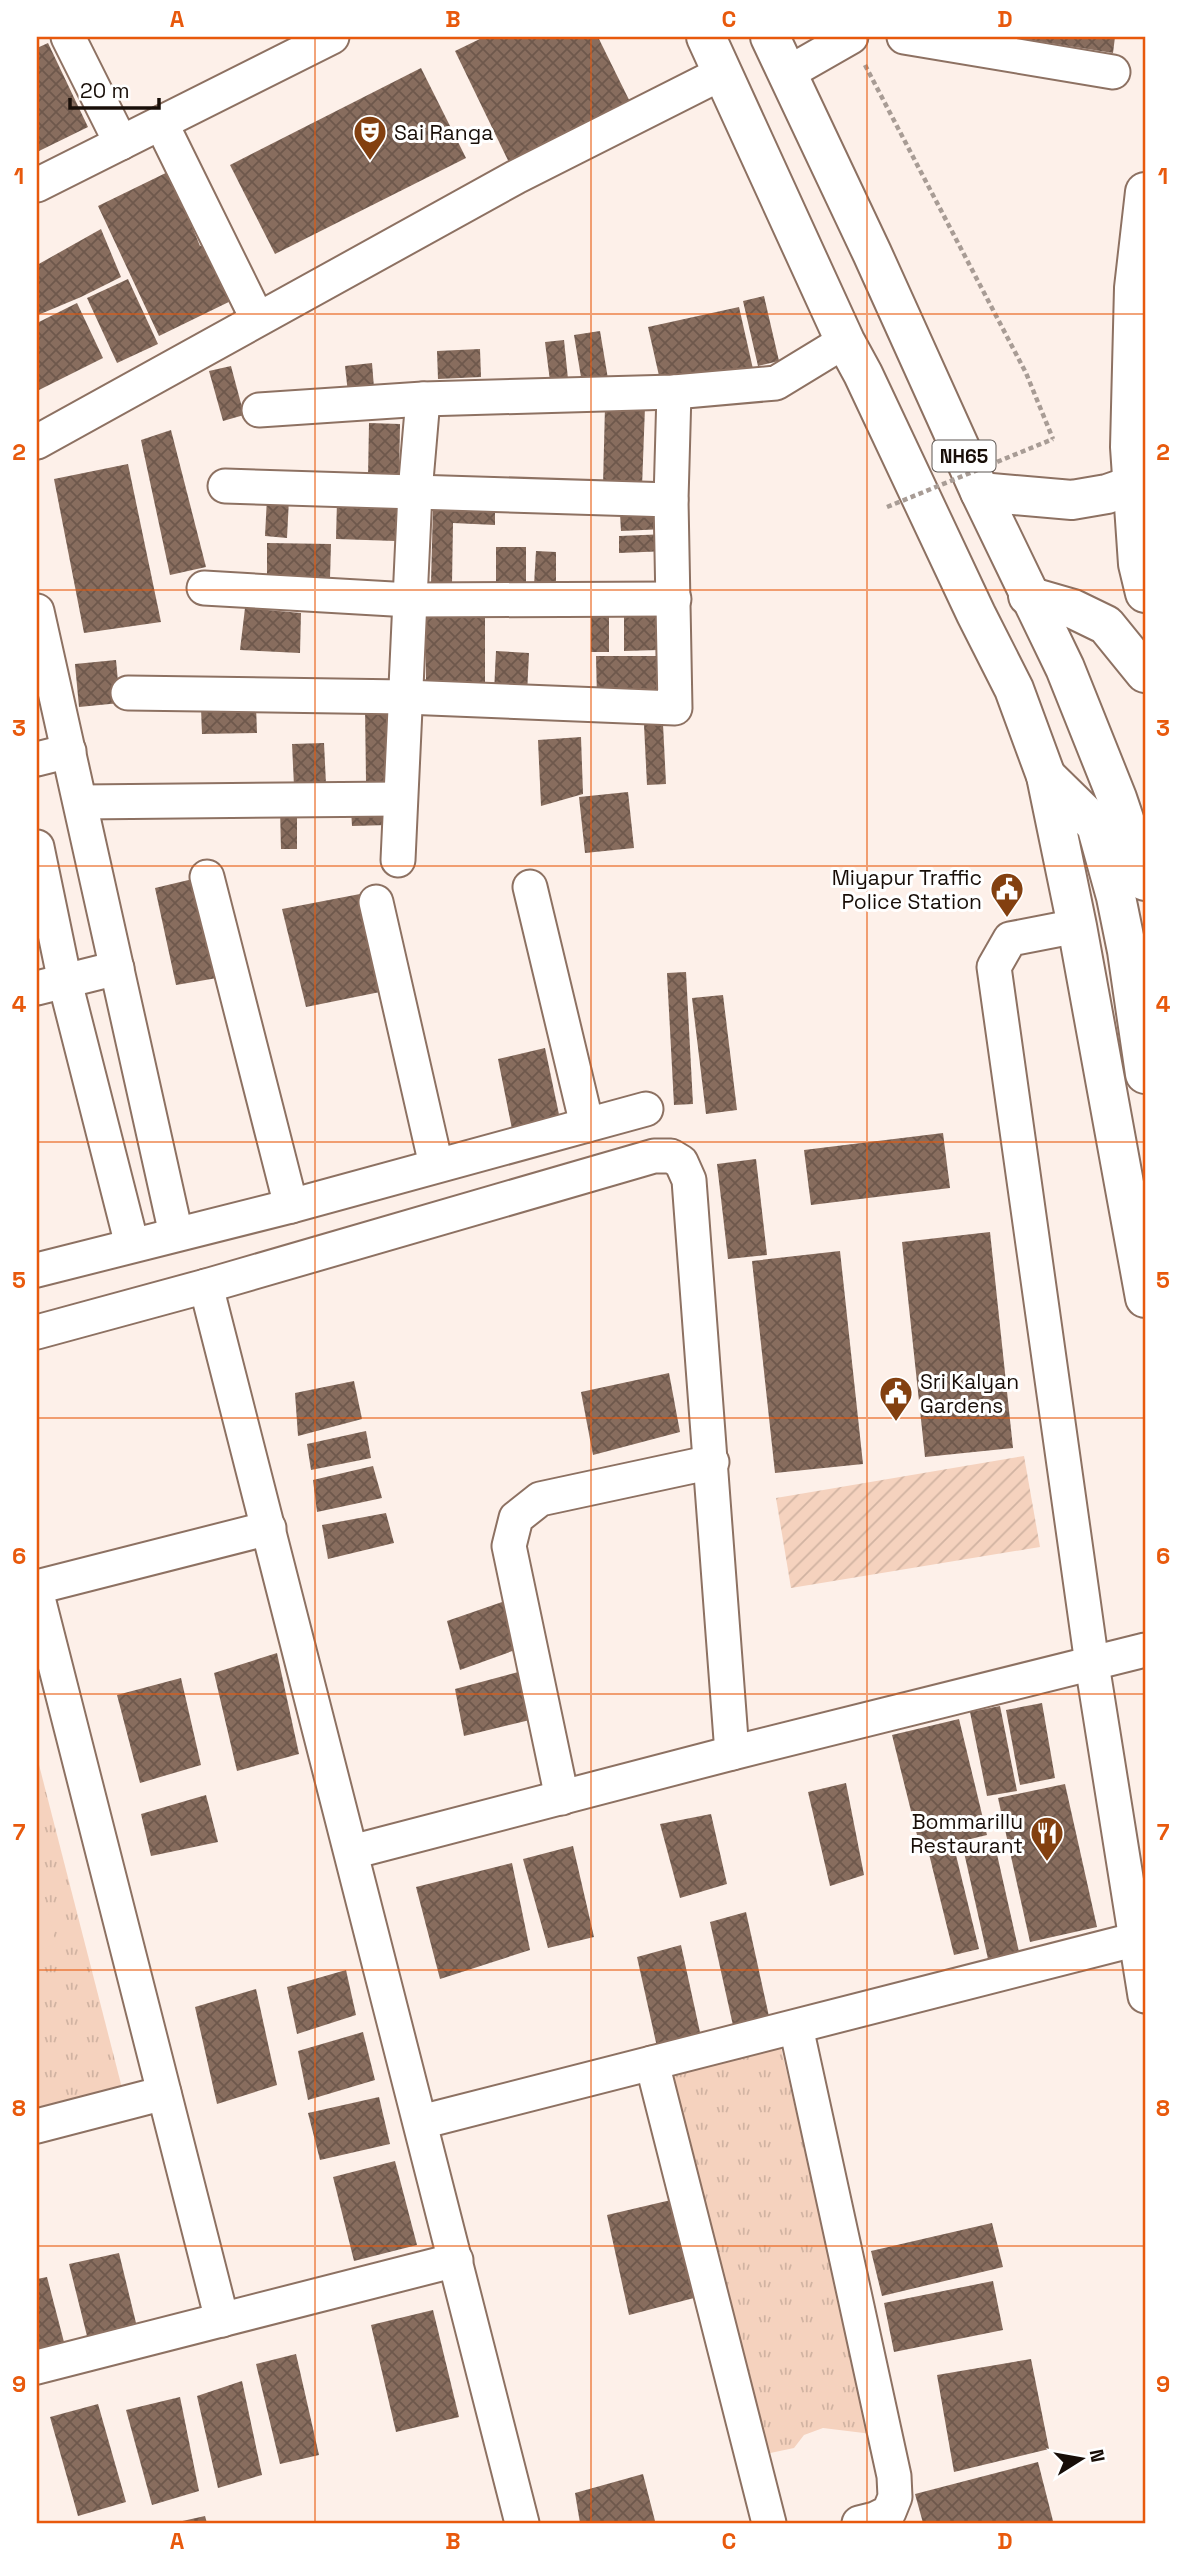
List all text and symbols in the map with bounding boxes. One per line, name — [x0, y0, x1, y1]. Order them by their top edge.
text: A — [170, 4, 185, 34]
text: B — [445, 4, 461, 34]
text: C — [722, 4, 736, 34]
text: D — [997, 4, 1013, 34]
scale bar — [70, 66, 159, 110]
text: 20 m — [80, 77, 130, 104]
theatre icon: Sai Ranga — [351, 113, 389, 162]
place label: Sai Ranga — [394, 119, 493, 146]
text: 1 — [14, 161, 24, 191]
text: 1 — [1158, 161, 1168, 191]
text: 2 — [12, 437, 26, 467]
text: 2 — [1156, 437, 1170, 467]
road number: NH65 — [932, 440, 996, 471]
text: 3 — [12, 713, 26, 743]
text: 3 — [1156, 713, 1170, 743]
place label: Miyapur Traffic Police Station — [832, 864, 982, 915]
public building icon: Miyapur Traffic Police Station — [988, 870, 1026, 919]
text: 4 — [12, 989, 27, 1019]
text: 4 — [1156, 989, 1171, 1019]
text: 5 — [12, 1265, 26, 1295]
text: 5 — [1156, 1265, 1170, 1295]
place label: Sri Kalyan Gardens — [920, 1368, 1019, 1419]
public building icon: Sri Kalyan Gardens — [877, 1374, 915, 1423]
text: 6 — [12, 1541, 26, 1571]
text: 6 — [1156, 1541, 1170, 1571]
place label: Bommarillu Restaurant — [910, 1808, 1023, 1859]
restaurant icon: Bommarillu Restaurant — [1028, 1814, 1066, 1863]
text: 7 — [13, 1817, 26, 1847]
text: 7 — [1157, 1817, 1170, 1847]
text: 8 — [12, 2093, 26, 2123]
text: 8 — [1156, 2093, 1170, 2123]
text: 9 — [12, 2369, 26, 2399]
text: 9 — [1156, 2369, 1170, 2399]
north arrow — [1046, 2424, 1116, 2494]
text: N — [1084, 2447, 1111, 2464]
text: A — [170, 2526, 185, 2556]
text: B — [445, 2526, 461, 2556]
text: C — [722, 2526, 736, 2556]
text: D — [997, 2526, 1013, 2556]

